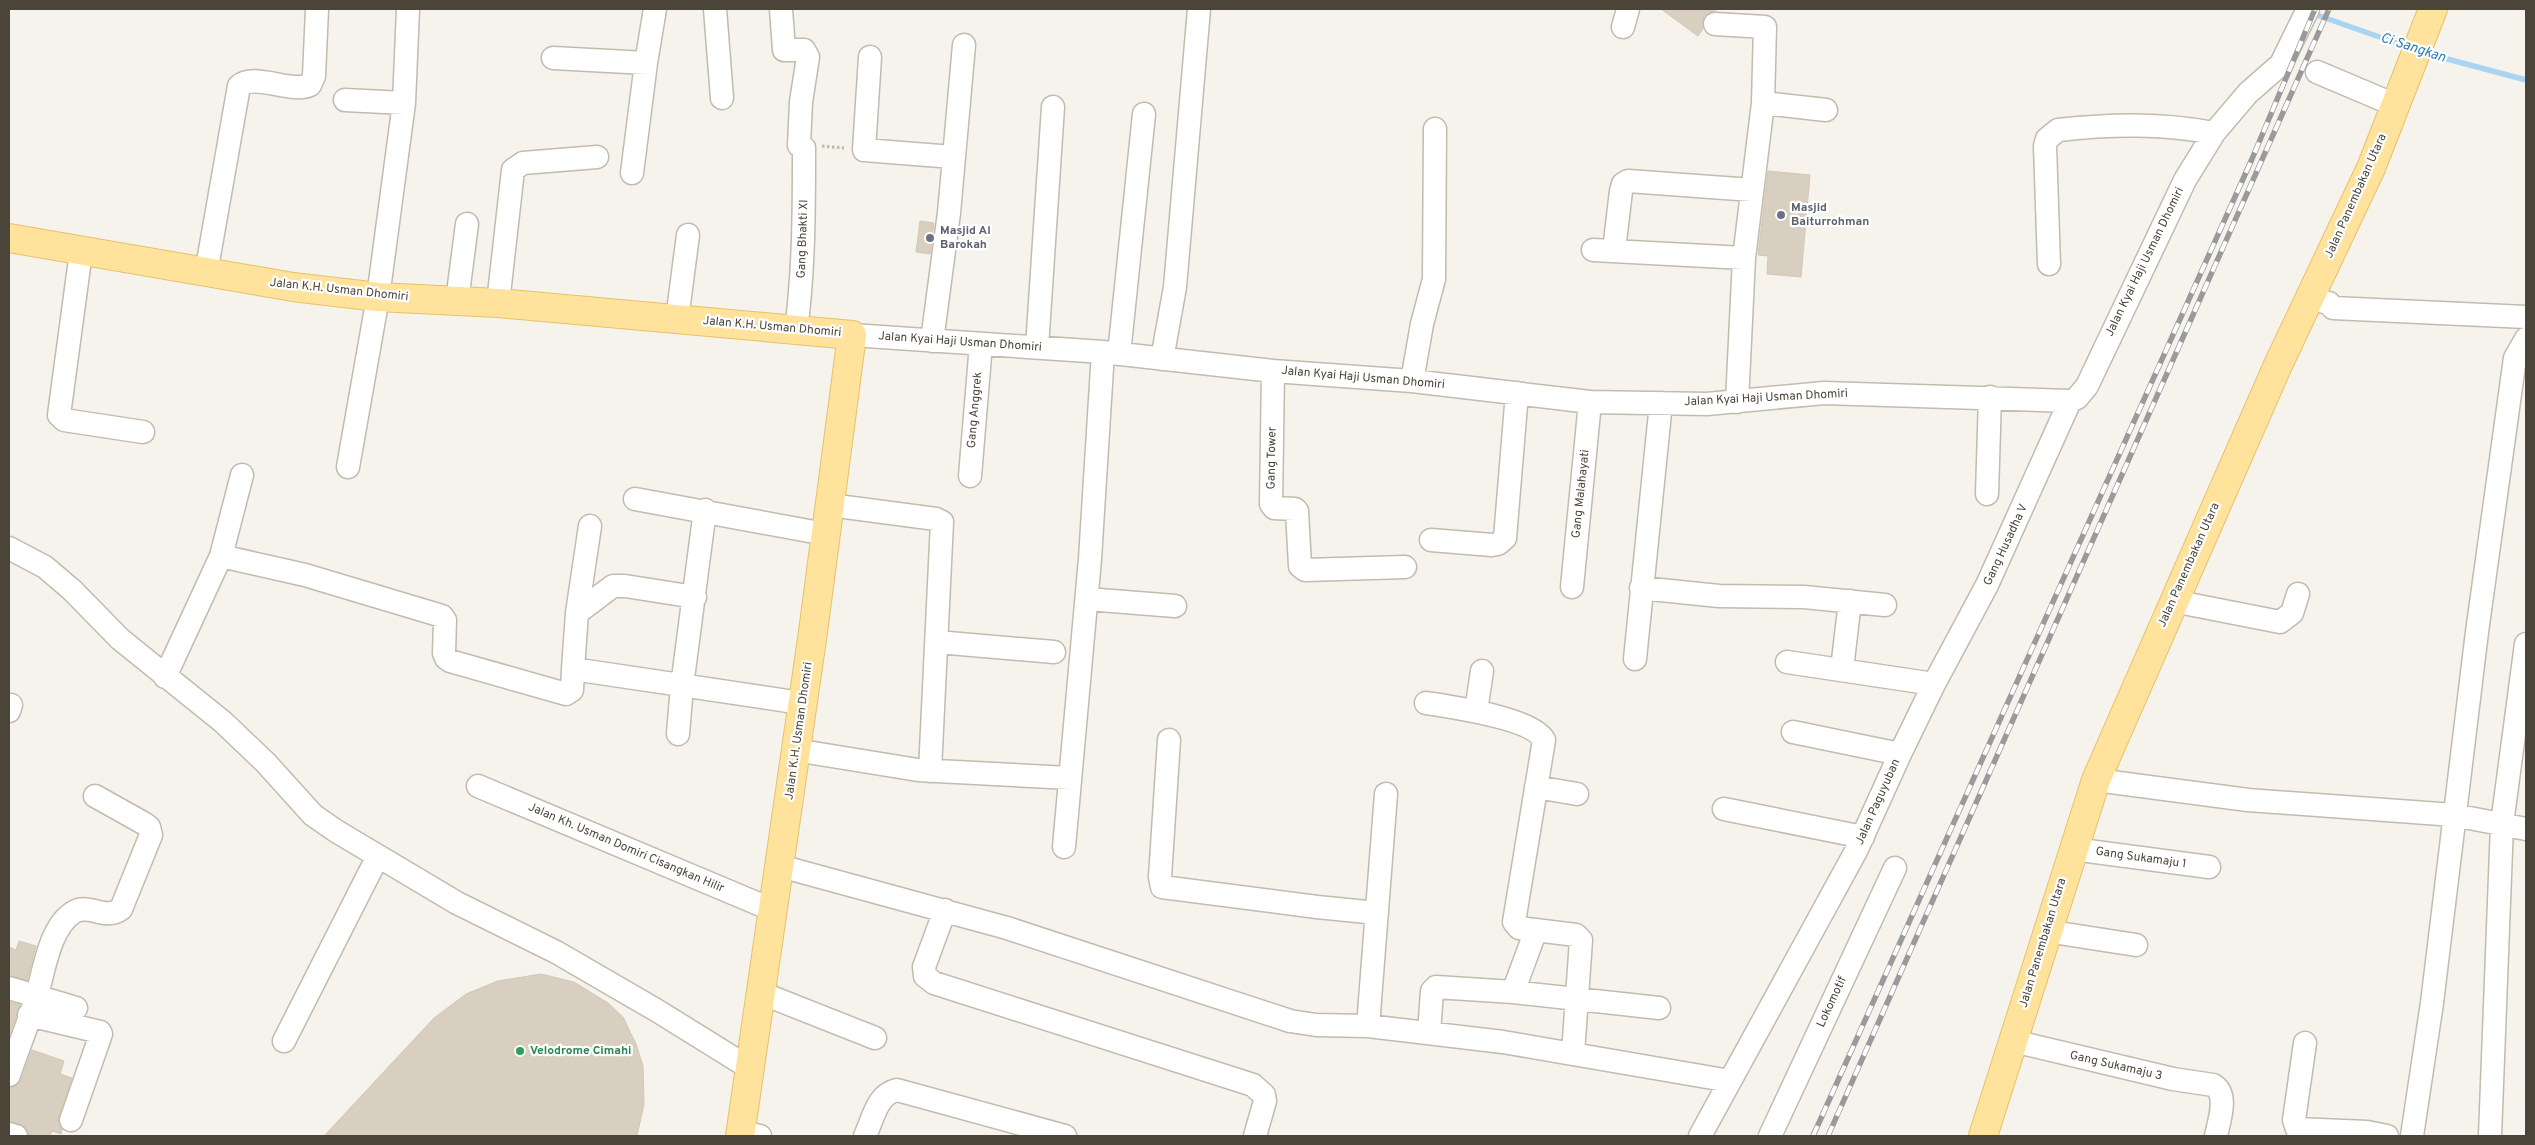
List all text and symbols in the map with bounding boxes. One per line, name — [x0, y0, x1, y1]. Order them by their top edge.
water label: Ci Sangkan — [2378, 29, 2448, 67]
street label: Jalan Panembakan Utara — [2321, 131, 2391, 261]
street label: Jalan Kyai Haji Usman Dhomiri — [2102, 185, 2188, 339]
street label: Gang Bhakti XI — [794, 199, 812, 279]
place label: Masjid Baiturrohman — [1791, 200, 1869, 230]
marker: Masjid Baiturrohman — [1775, 209, 1787, 221]
place label: Masjid Al Barokah — [940, 223, 991, 253]
marker: Masjid Al Barokah — [924, 232, 936, 244]
street label: Jalan K.H. Usman Dhomiri — [269, 275, 409, 305]
street label: Jalan K.H. Usman Dhomiri — [702, 313, 842, 341]
street label: Jalan Kyai Haji Usman Dhomiri — [878, 328, 1042, 356]
street label: Jalan Kyai Haji Usman Dhomiri — [1281, 363, 1445, 393]
street label: Gang Anggrek — [964, 371, 986, 449]
street label: Jalan Kyai Haji Usman Dhomiri — [1684, 386, 1848, 410]
street label: Gang Tower — [1263, 426, 1281, 490]
street label: Gang Malahayati — [1568, 449, 1594, 539]
street label: Jalan Panembakan Utara — [2154, 500, 2224, 630]
street label: Gang Husadha V — [1980, 501, 2032, 588]
street label: Jalan K.H. Usman Dhomiri — [781, 661, 817, 801]
street label: Jalan Paguyuban — [1852, 756, 1904, 848]
street label: Jalan Kh. Usman Domiri Cisangkan Hilir — [525, 799, 727, 897]
street label: Gang Sukamaju 1 — [2094, 844, 2188, 872]
street label: Jalan Panembakan Utara — [2016, 876, 2070, 1010]
street label: Lokomotif — [1813, 974, 1851, 1030]
place label: Velodrome Cimahi — [530, 1043, 631, 1059]
marker: Velodrome Cimahi — [514, 1045, 526, 1057]
street label: Gang Sukamaju 3 — [2068, 1048, 2164, 1084]

